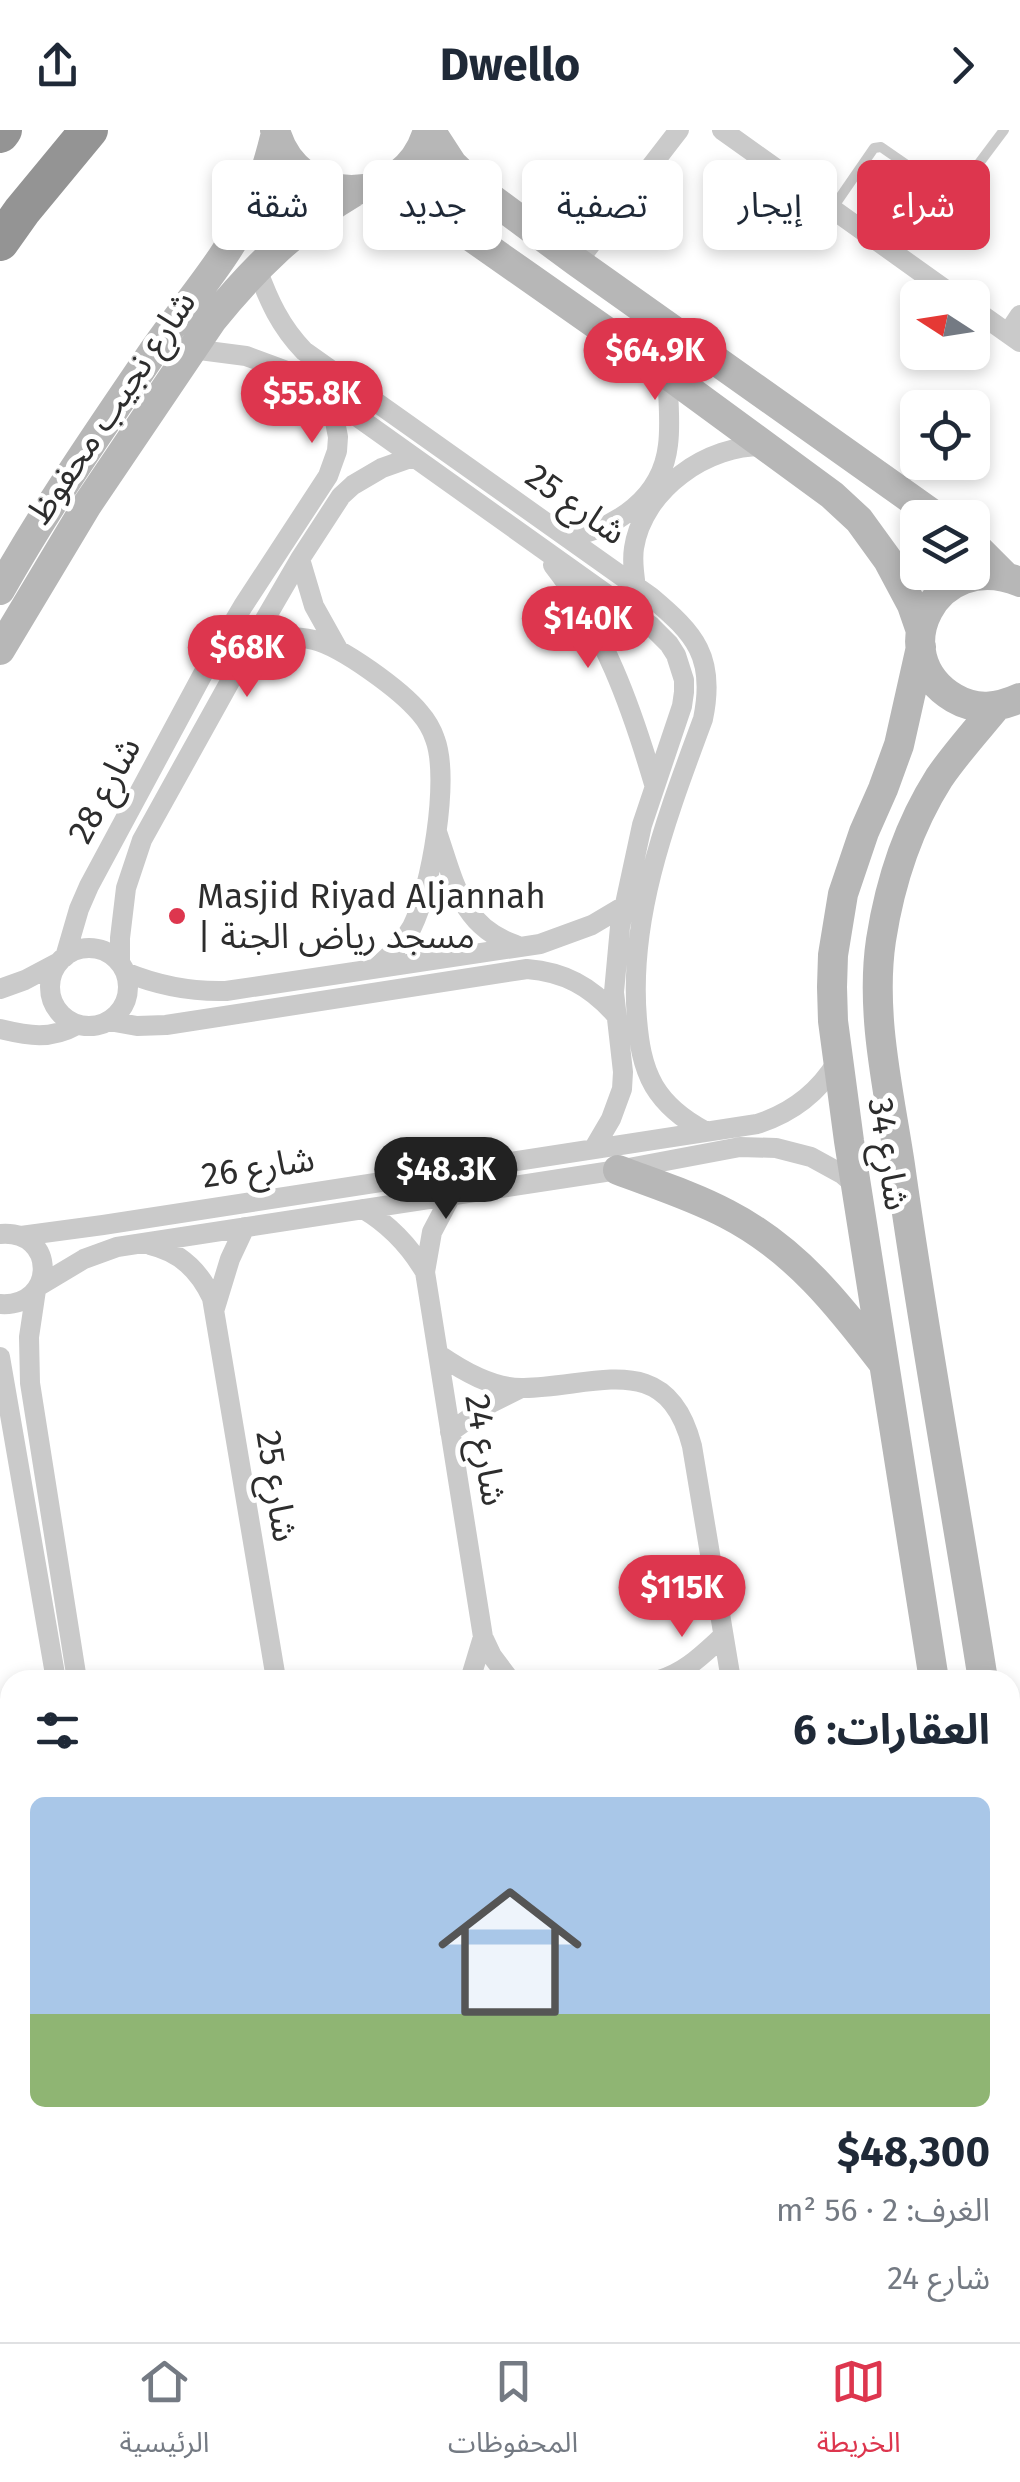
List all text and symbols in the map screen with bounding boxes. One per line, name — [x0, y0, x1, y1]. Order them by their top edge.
icon: share — [30, 38, 85, 93]
text: Dwello — [440, 38, 580, 92]
icon: forward — [935, 38, 990, 93]
chip: شقة — [212, 160, 343, 250]
chip: جديد — [363, 160, 502, 250]
chip: تصفية — [522, 160, 683, 250]
chip: إيجار — [703, 160, 837, 250]
chip: شراء — [857, 160, 990, 250]
north arrow — [900, 280, 990, 370]
map controls — [900, 280, 990, 590]
street label: شارع نجيب محفوظ — [18, 283, 209, 534]
pin: $64.9K — [574, 318, 736, 403]
text: $64.9K — [606, 331, 704, 369]
pin: $55.8K — [231, 361, 393, 446]
text: $55.8K — [263, 374, 361, 412]
button: locate — [900, 390, 990, 480]
street label: شارع 25 — [515, 455, 634, 558]
button: layers — [900, 500, 990, 590]
pin: $140K — [518, 586, 658, 671]
text: $140K — [544, 599, 632, 637]
pin: $68K — [188, 615, 306, 700]
text: $68K — [210, 628, 284, 666]
street label: شارع 28 — [59, 730, 154, 853]
place label: Masjid Riyad Aljannah | مسجد رياض الجنة — [197, 875, 546, 957]
marker: Masjid Riyad Aljannah | مسجد رياض الجنة — [166, 905, 188, 927]
street label: شارع 34 — [854, 1095, 919, 1214]
street label: شارع 26 — [199, 1137, 318, 1202]
pin: $48.3K — [365, 1137, 527, 1222]
text: $48.3K — [396, 1150, 496, 1188]
street label: شارع 24 — [452, 1391, 516, 1510]
street label: شارع 25 — [243, 1427, 307, 1546]
pin: $115K — [612, 1555, 752, 1640]
text: $115K — [641, 1568, 723, 1606]
icon: filters — [30, 1703, 85, 1758]
text: العقارات: 6 — [793, 1705, 990, 1755]
icon: home — [420, 1862, 600, 2042]
text: $48,300 — [837, 2127, 990, 2177]
text: الغرف: 2 · 56 m² — [776, 2191, 990, 2229]
text: شارع 24 — [887, 2259, 990, 2297]
tab: الرئيسية — [119, 2354, 209, 2473]
tab: المحفوظات — [448, 2354, 578, 2473]
tab: الخريطة — [817, 2354, 901, 2473]

